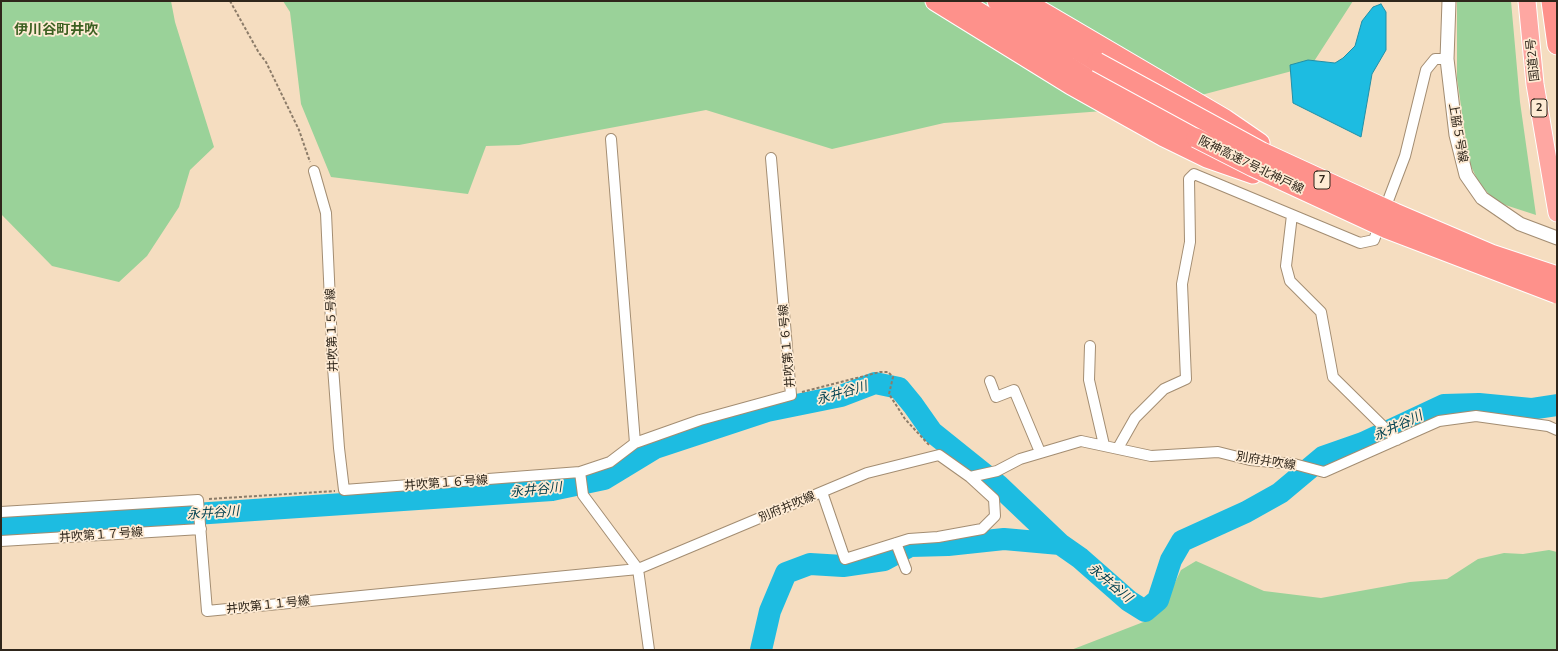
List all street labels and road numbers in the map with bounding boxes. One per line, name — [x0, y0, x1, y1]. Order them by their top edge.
street label: 国道2号 — [1524, 38, 1542, 82]
road number: 2 — [1531, 99, 1547, 117]
street label: 上脇５号線 — [1446, 102, 1470, 164]
street label: 阪神高速7号北神戸線 — [1196, 133, 1306, 197]
road number: 7 — [1314, 171, 1330, 189]
street label: 井吹第１５号線 — [323, 288, 341, 372]
street label: 井吹第１６号線 — [776, 304, 798, 388]
street label: 別府井吹線 — [1235, 449, 1297, 473]
street label: 井吹第１６号線 — [404, 473, 488, 493]
street label: 別府井吹線 — [757, 489, 817, 525]
street label: 井吹第１７号線 — [59, 525, 143, 545]
street label: 井吹第１１号線 — [225, 593, 311, 617]

